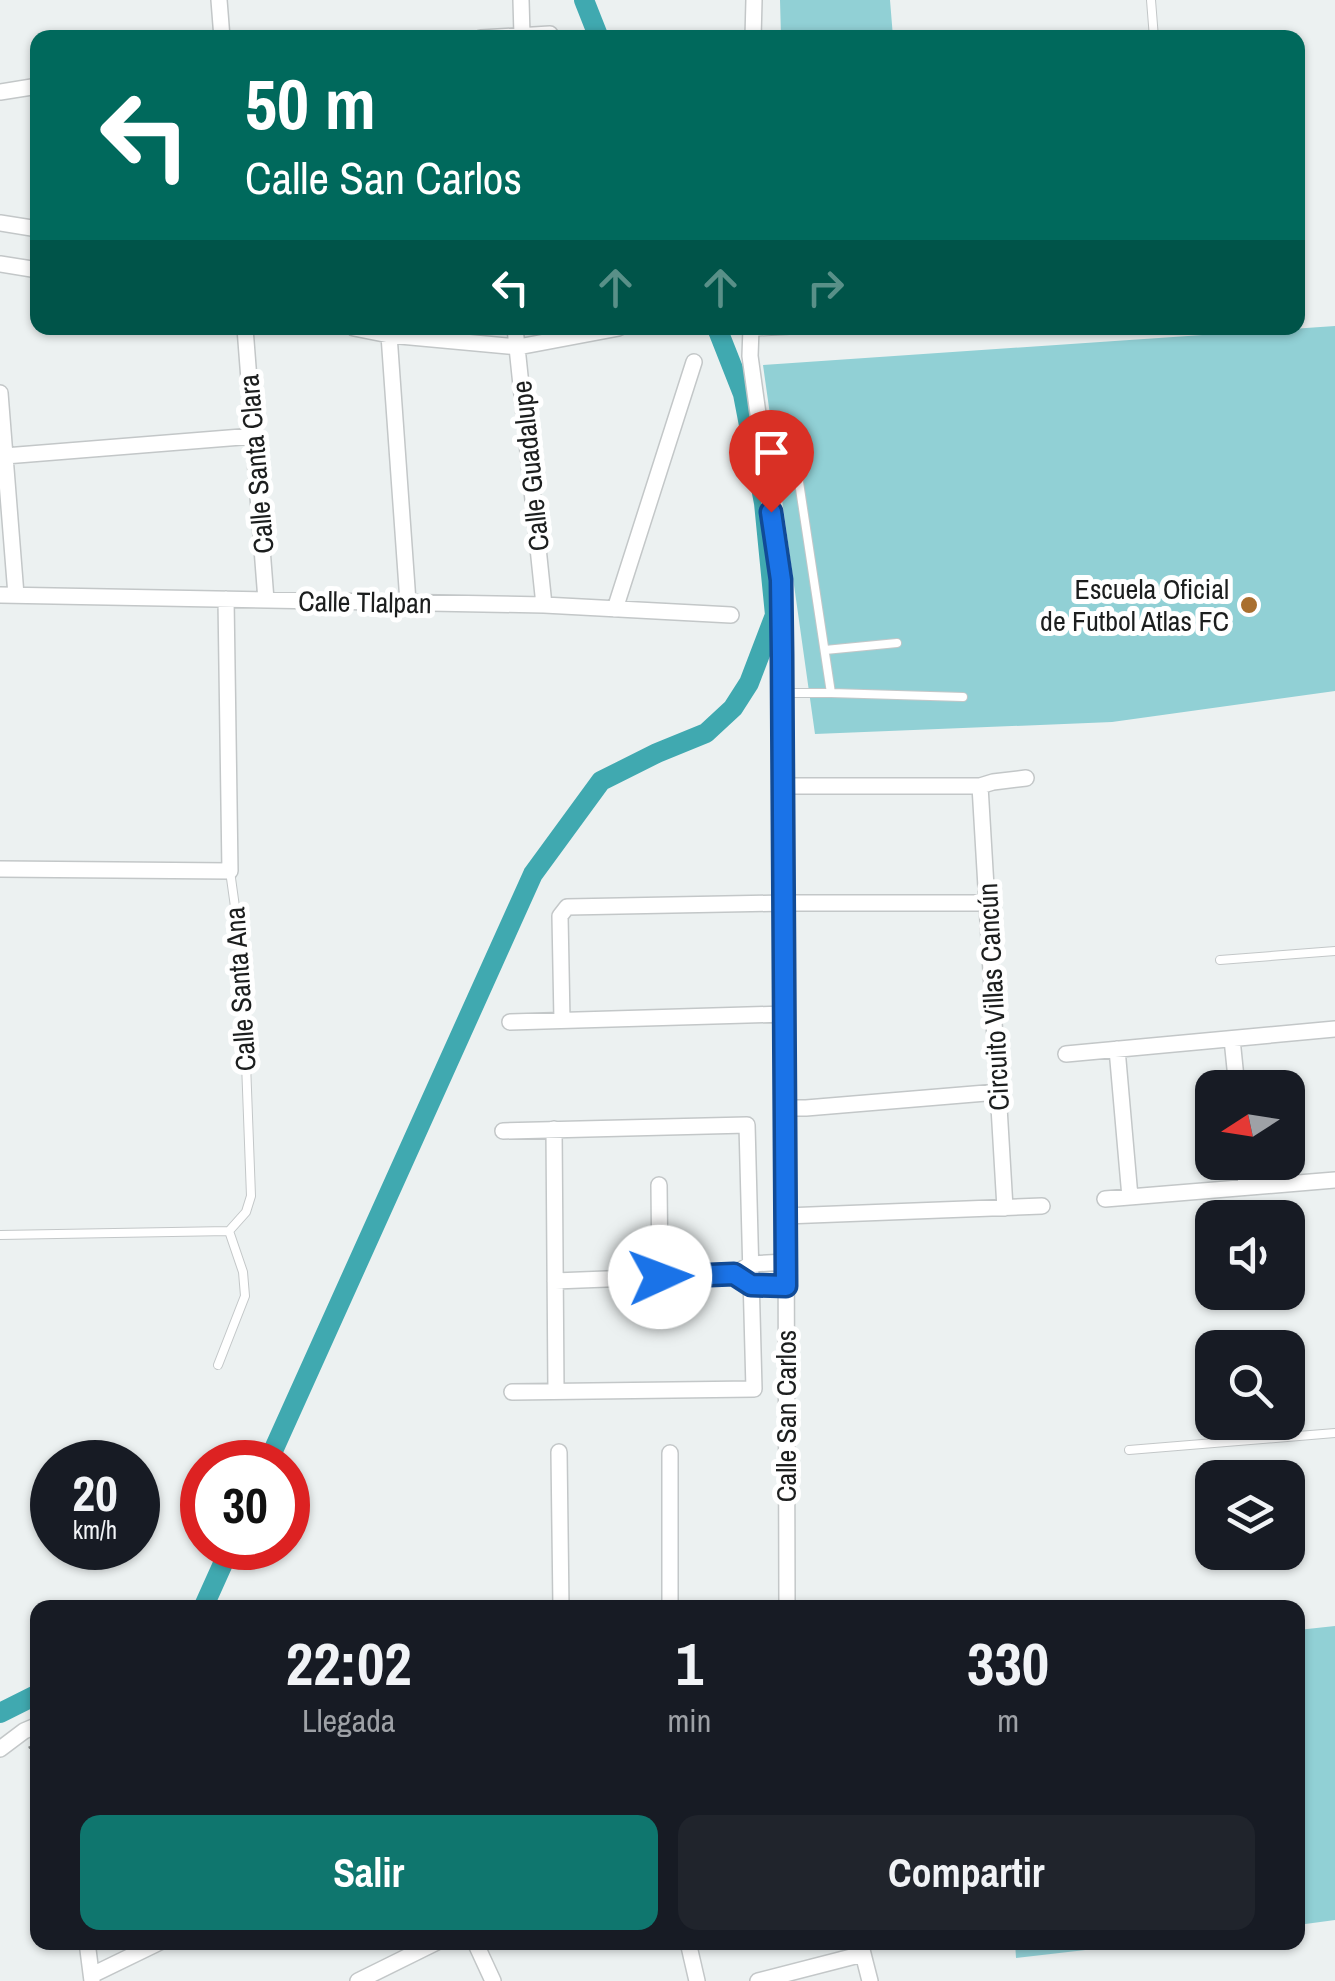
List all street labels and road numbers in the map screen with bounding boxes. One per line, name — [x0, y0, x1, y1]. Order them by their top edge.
street label: Calle Santa Clara — [229, 372, 283, 555]
street label: Calle Guadalupe — [502, 379, 558, 553]
street label: Calle Tlalpan — [298, 582, 432, 622]
street label: Circuito Villas Cancún — [968, 882, 1018, 1112]
street label: Calle Santa Ana — [215, 905, 265, 1072]
street label: Calle San Carlos — [767, 1330, 805, 1502]

